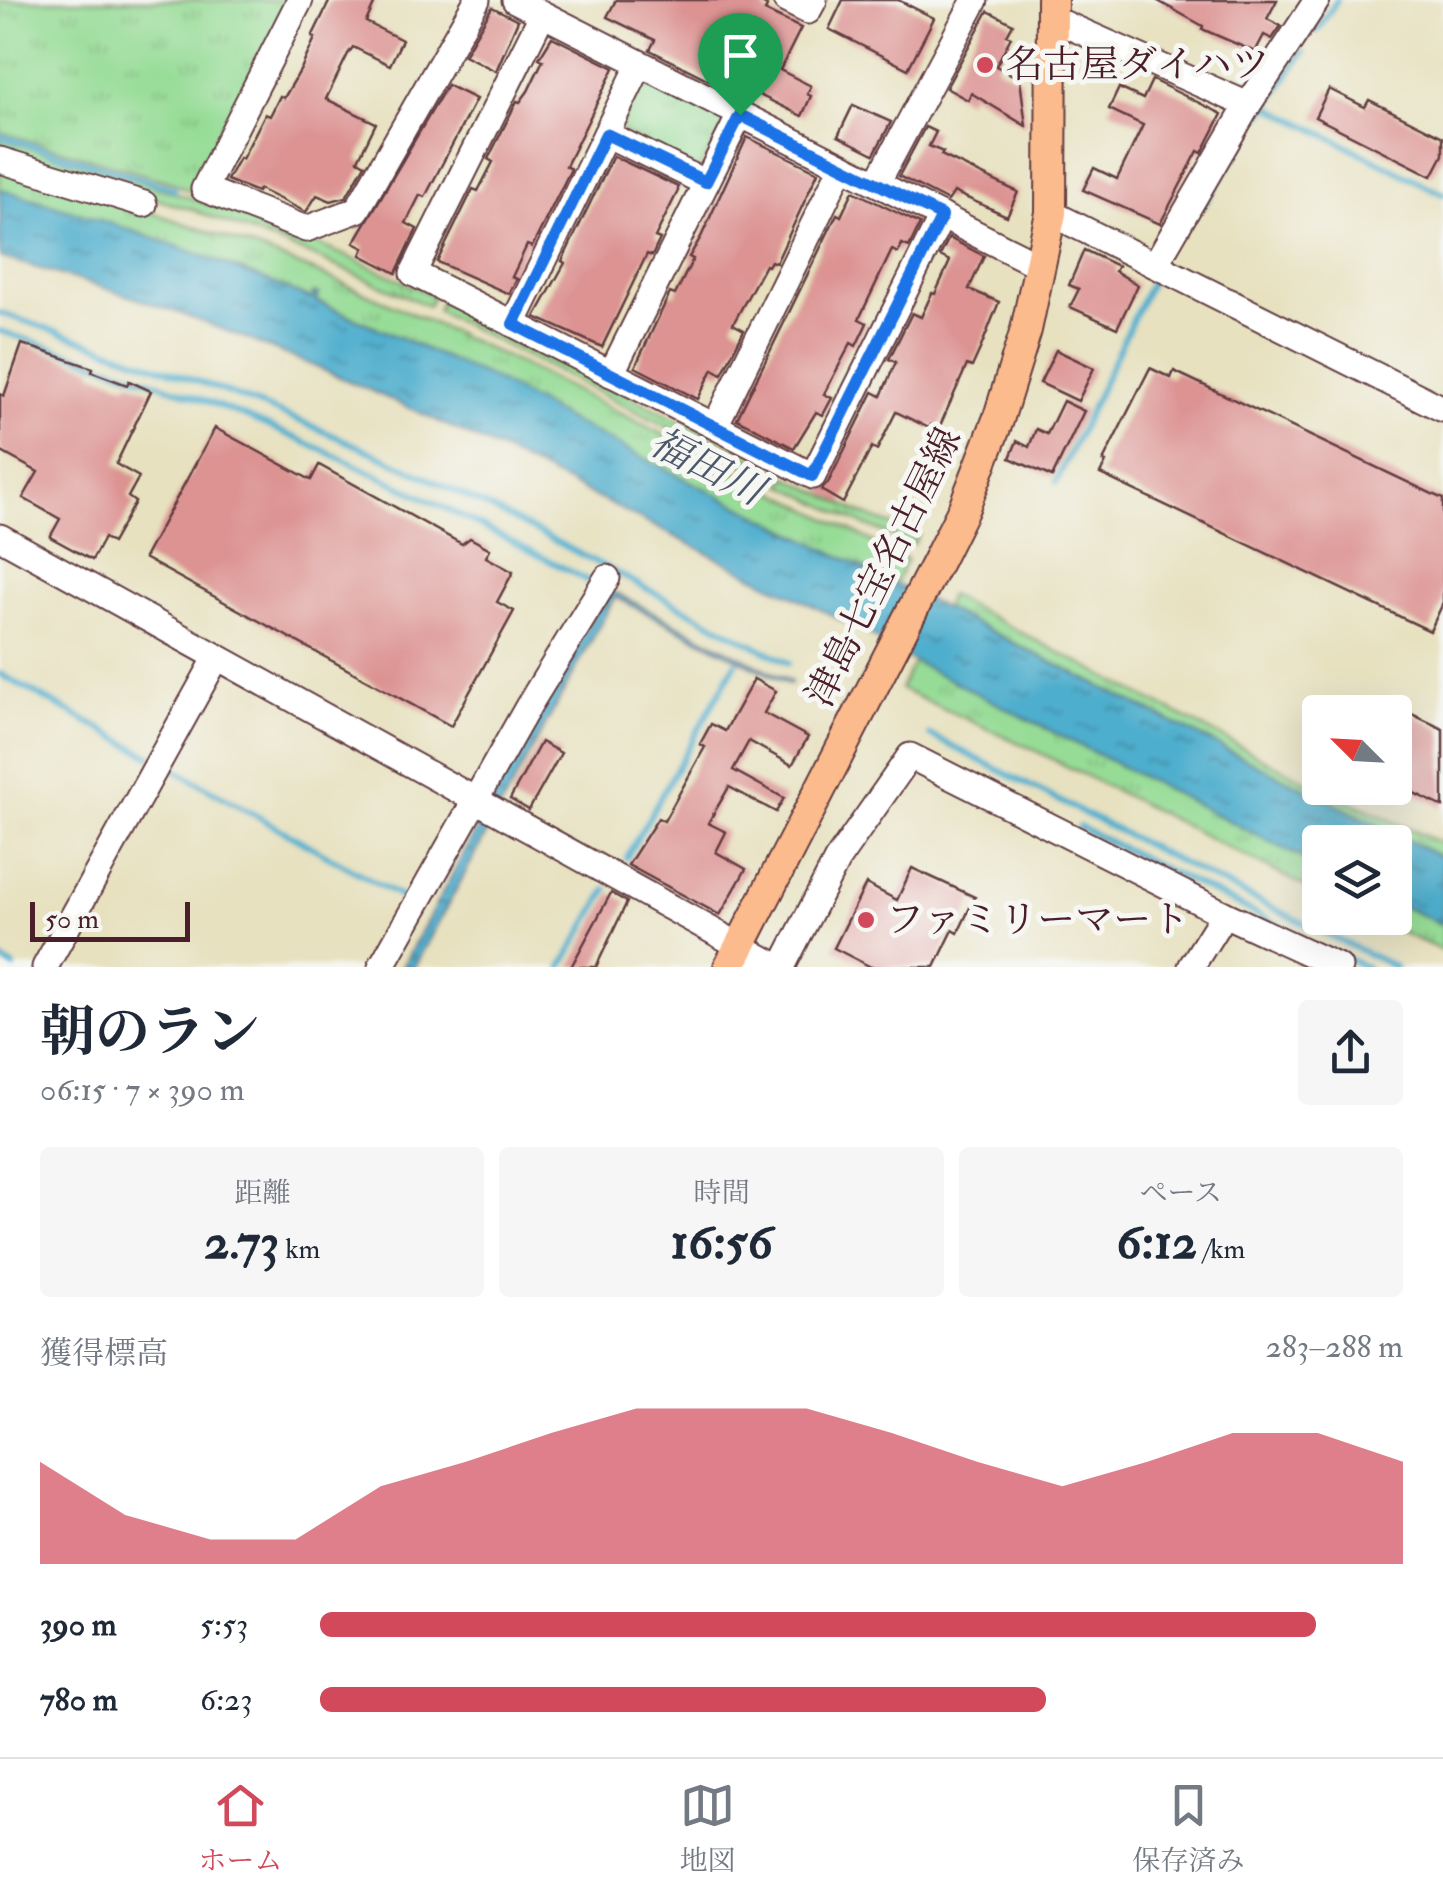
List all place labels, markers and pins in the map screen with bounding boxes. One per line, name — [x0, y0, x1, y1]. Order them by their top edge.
pin — [698, 13, 783, 116]
place label: 名古屋ダイハツ — [1005, 41, 1269, 89]
marker: 名古屋ダイハツ — [974, 54, 996, 76]
place label: ファミリーマート — [886, 896, 1189, 944]
marker: ファミリーマート — [855, 909, 877, 931]

